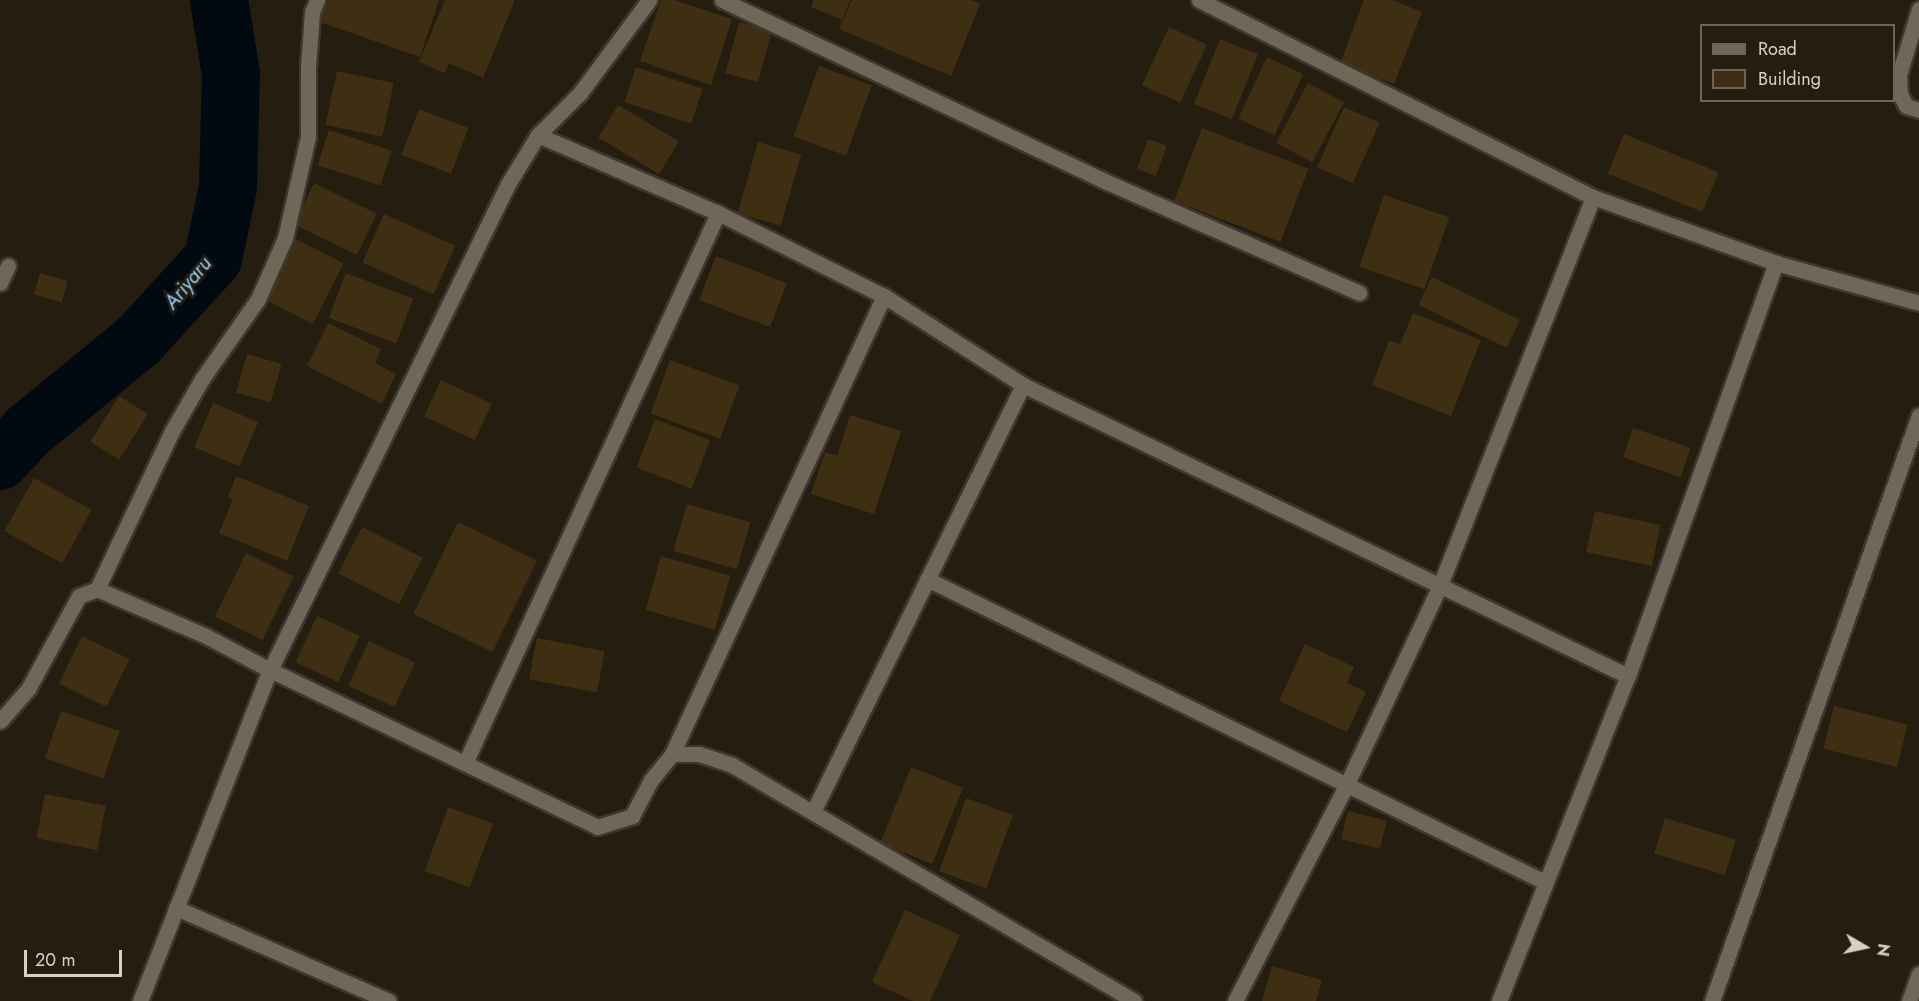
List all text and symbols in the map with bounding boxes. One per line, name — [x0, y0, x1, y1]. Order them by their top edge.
legend — [1700, 24, 1895, 102]
text: Road — [1758, 36, 1797, 62]
text: Building — [1758, 66, 1821, 92]
water label: Ariyaru — [159, 252, 217, 314]
north arrow — [1835, 917, 1895, 977]
scale bar — [27, 938, 124, 976]
text: N — [1871, 942, 1896, 958]
text: 20 m — [35, 947, 75, 973]

